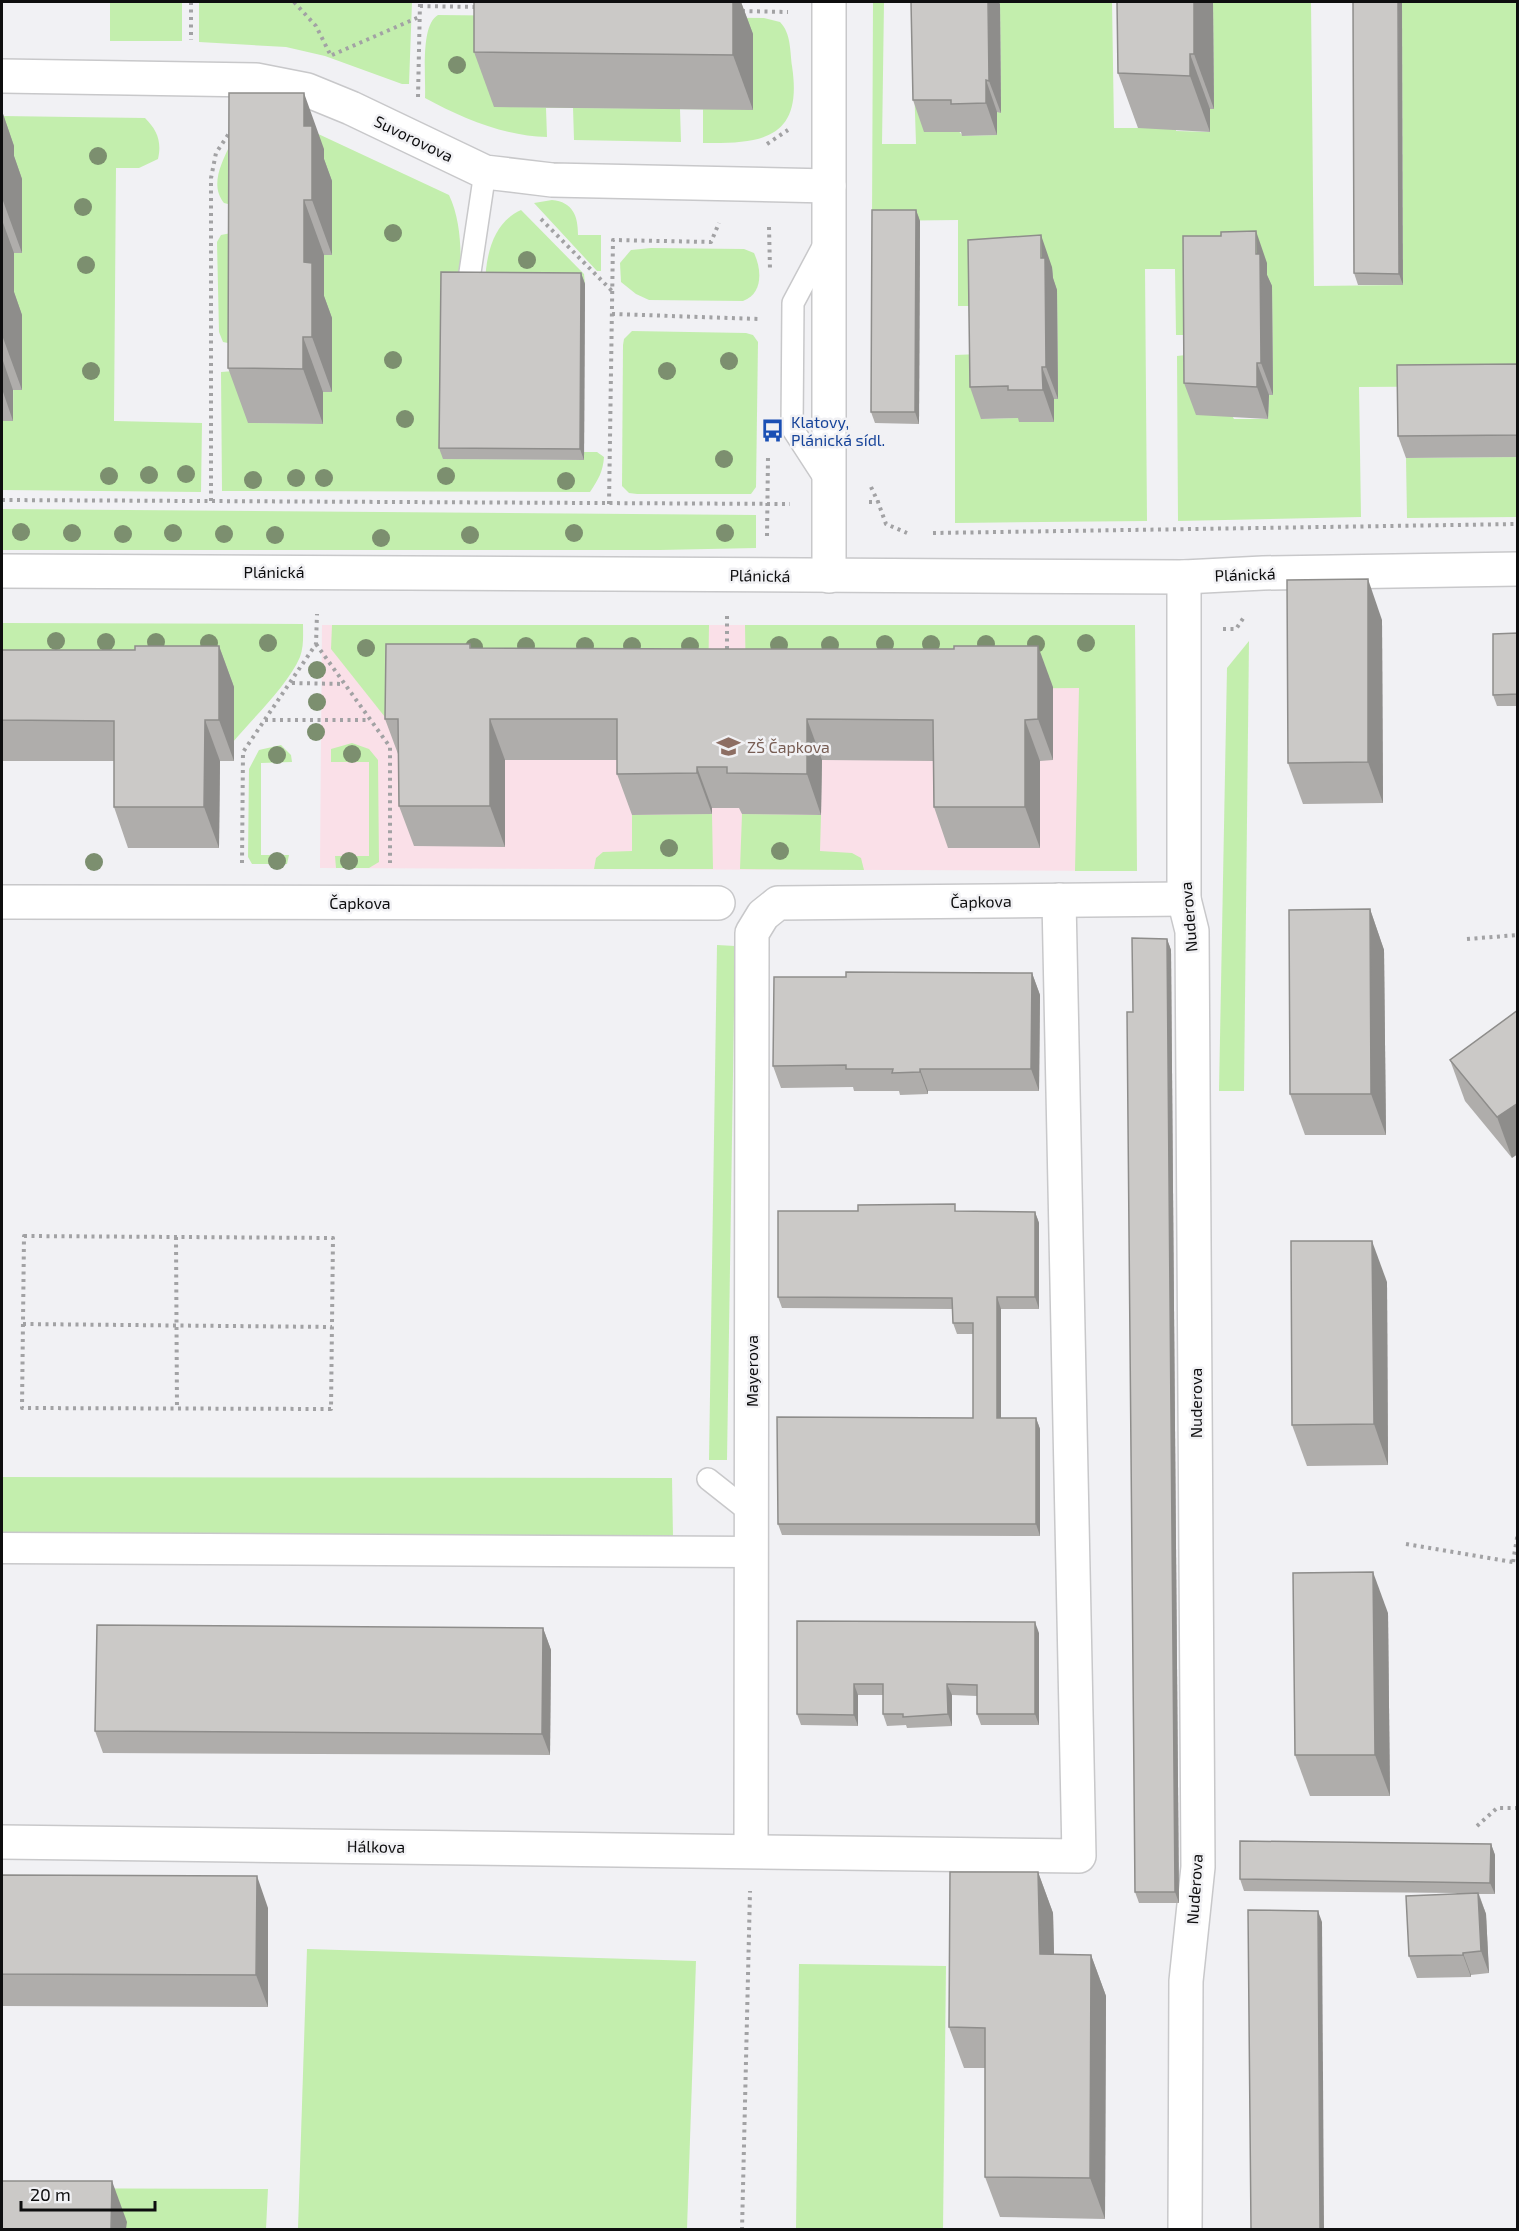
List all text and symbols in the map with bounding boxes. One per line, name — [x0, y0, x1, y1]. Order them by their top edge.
street label: Suvorovova — [371, 111, 457, 165]
place label: Klatovy, Plánická sídl. — [791, 412, 885, 449]
bus stop icon: Klatovy, Plánická sídl. — [760, 417, 786, 443]
street label: Plánická — [244, 562, 305, 581]
street label: Plánická — [1214, 563, 1276, 585]
street label: Plánická — [729, 565, 791, 585]
school or university icon: ZŠ Čapkova — [716, 733, 742, 759]
place label: ZŠ Čapkova — [747, 737, 830, 756]
street label: Nuderova — [1175, 881, 1201, 953]
street label: Čapkova — [950, 891, 1012, 911]
street label: Čapkova — [329, 893, 391, 912]
street label: Mayerova — [742, 1335, 761, 1407]
street label: Nuderova — [1186, 1368, 1205, 1438]
street label: Hálkova — [347, 1836, 405, 1856]
street label: Nuderova — [1182, 1853, 1206, 1925]
scale bar — [21, 2174, 154, 2212]
text: 20 m — [30, 2183, 71, 2205]

